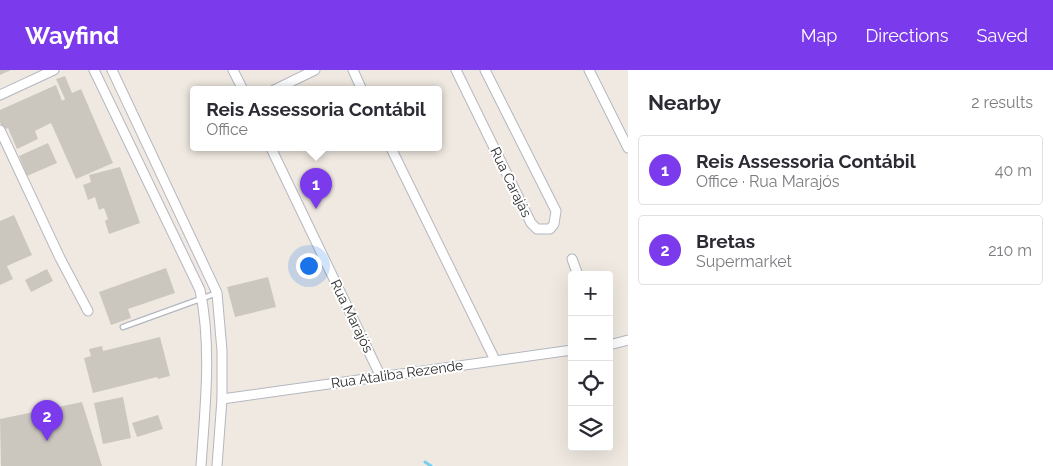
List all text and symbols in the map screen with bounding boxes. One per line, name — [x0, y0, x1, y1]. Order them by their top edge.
text: Wayfind — [25, 21, 119, 50]
text: Map — [801, 25, 837, 46]
text: Directions — [865, 25, 949, 46]
text: Saved — [977, 25, 1028, 46]
popup — [190, 86, 442, 151]
text: Nearby — [648, 90, 721, 115]
text: 2 results — [971, 93, 1033, 112]
text: Reis Assessoria Contábil — [206, 98, 426, 120]
text: Office — [206, 120, 248, 139]
street label: Rua Carajás — [487, 144, 535, 220]
text: Reis Assessoria Contábil — [696, 150, 916, 172]
text: 1 — [661, 161, 669, 180]
text: 40 m — [995, 161, 1032, 180]
pin: 1 — [300, 168, 332, 209]
text: Office · Rua Marajós — [696, 172, 840, 191]
text: Bretas — [696, 230, 755, 252]
text: 2 — [660, 241, 670, 260]
text: 210 m — [988, 241, 1032, 260]
text: Supermarket — [696, 252, 792, 271]
your location — [296, 253, 322, 279]
map controls — [568, 271, 613, 451]
button: + — [568, 271, 613, 316]
street label: Rua Marajós — [327, 277, 377, 355]
button: − — [568, 316, 613, 361]
street label: Rua Ataliba Rezende — [330, 357, 464, 391]
button: locate — [568, 361, 613, 406]
pin: 2 — [31, 400, 63, 441]
button: layers — [568, 406, 613, 451]

